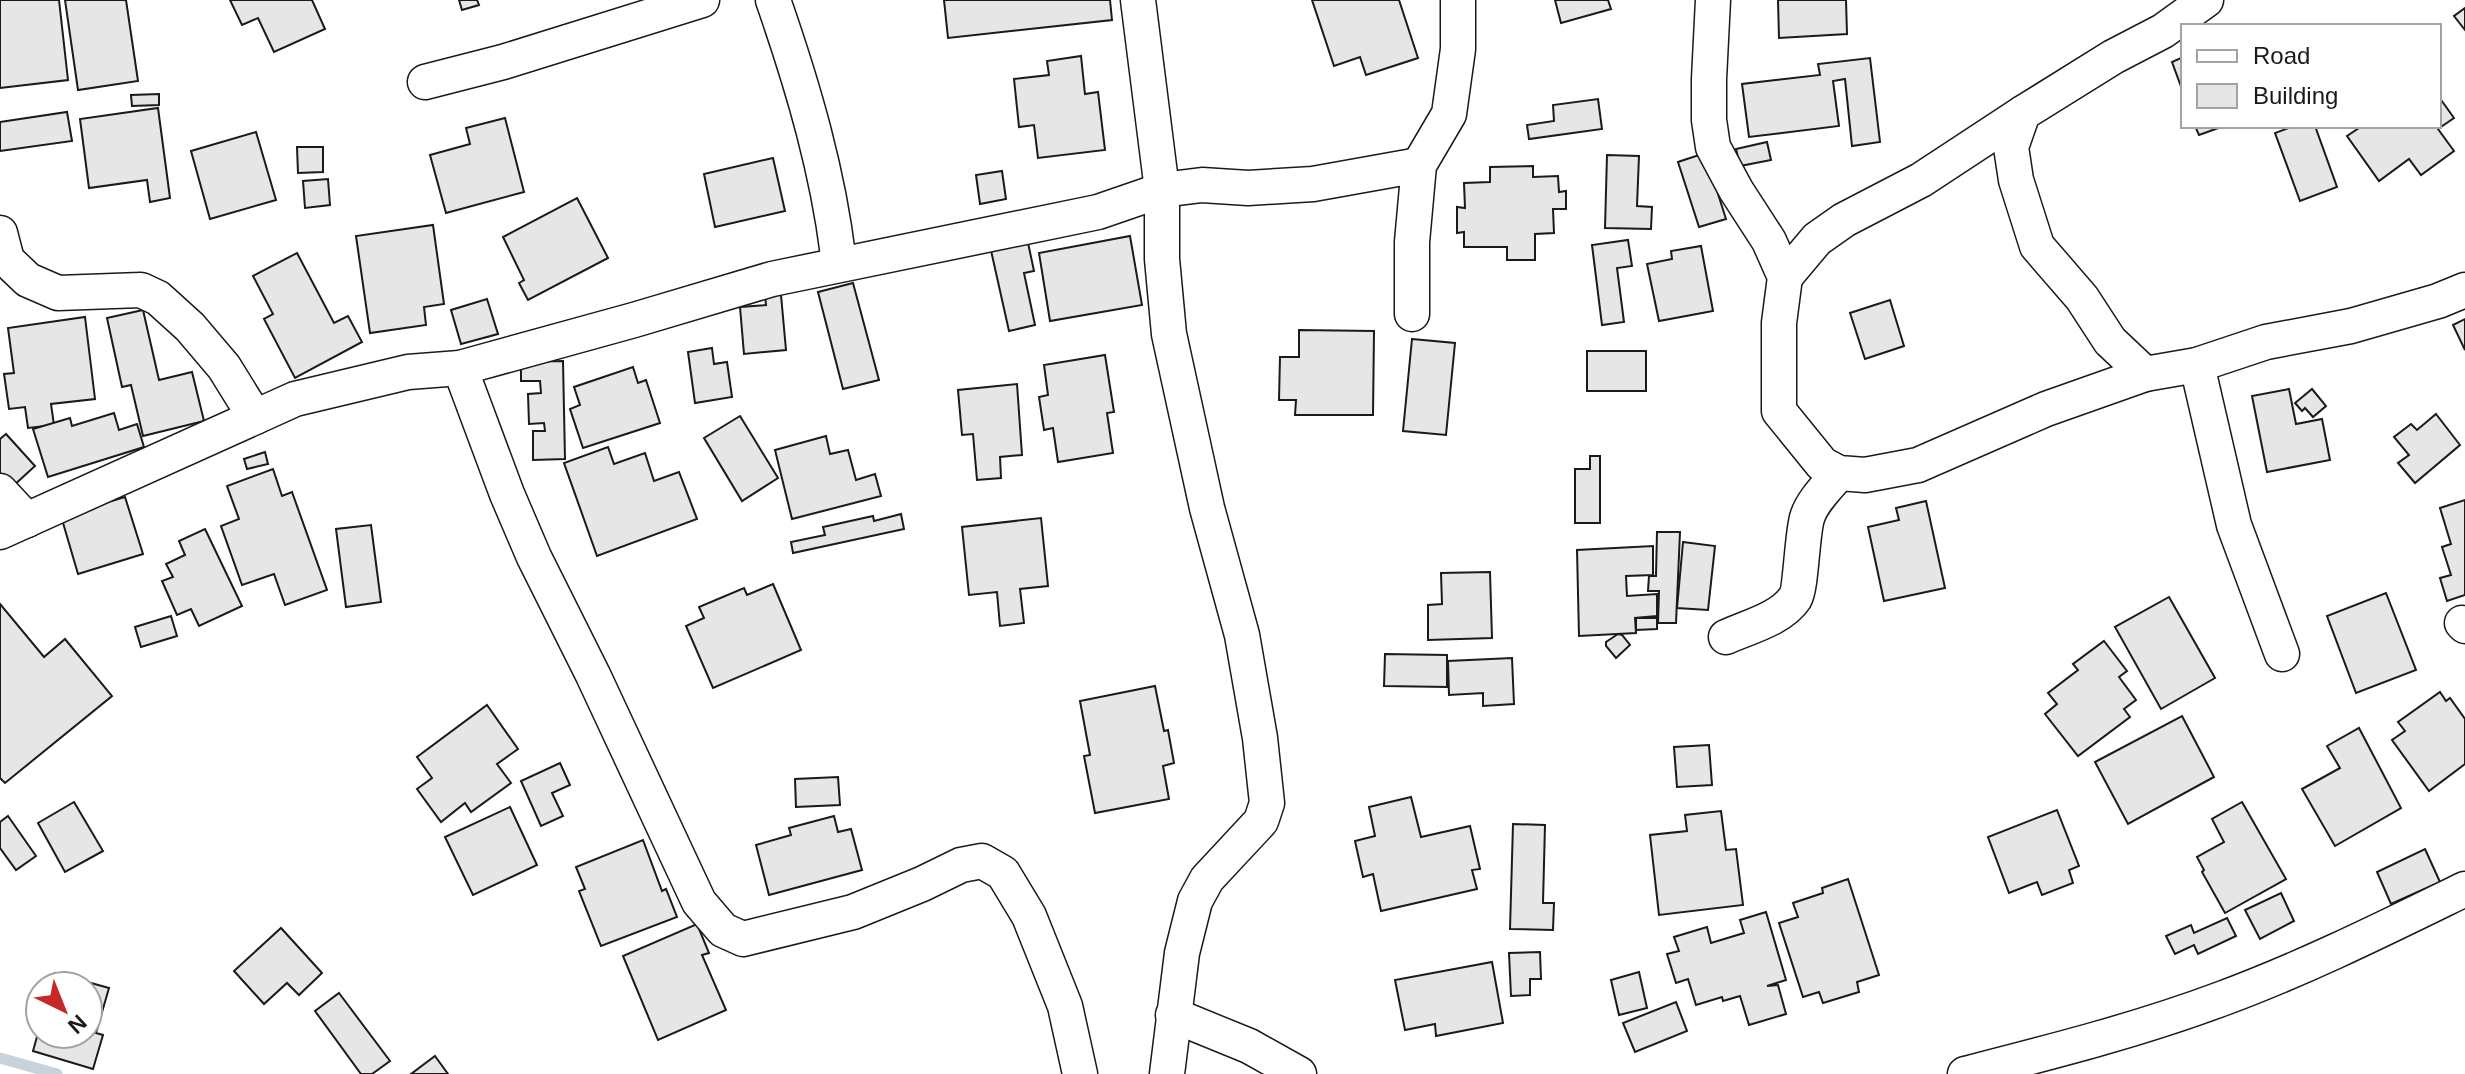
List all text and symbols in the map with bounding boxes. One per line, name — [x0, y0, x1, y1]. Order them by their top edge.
legend — [2181, 24, 2441, 128]
text: Road — [2253, 42, 2310, 69]
text: Building — [2253, 82, 2338, 109]
north arrow — [24, 970, 104, 1050]
text: N — [63, 1010, 92, 1039]

